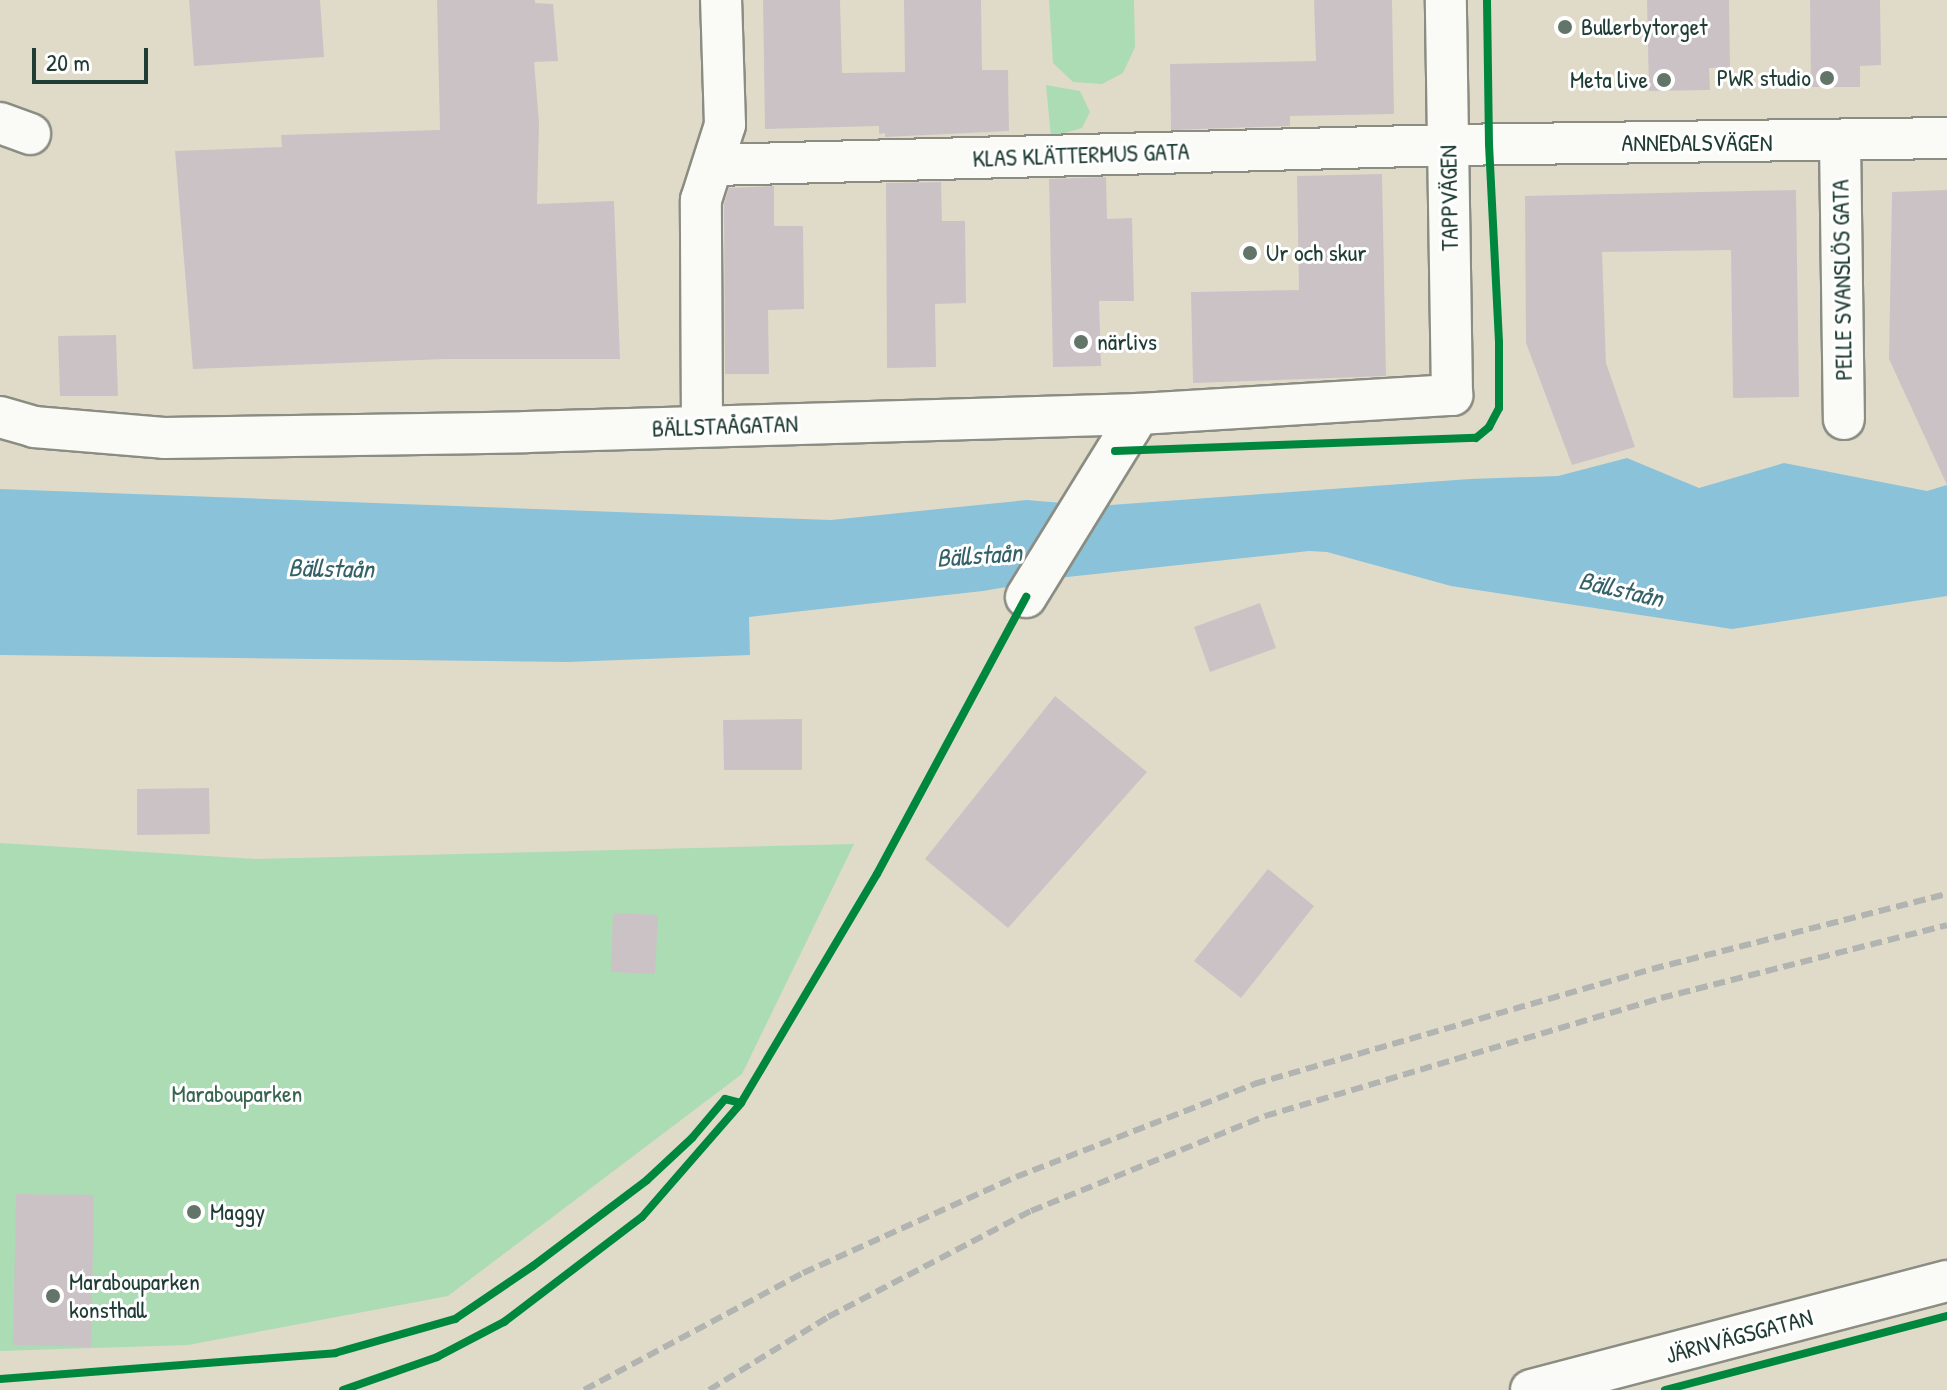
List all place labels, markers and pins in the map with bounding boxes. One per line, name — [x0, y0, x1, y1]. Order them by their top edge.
place label: Bullerbytorget — [1581, 13, 1708, 41]
marker: Bullerbytorget — [1556, 18, 1574, 36]
place label: PWR studio — [1717, 64, 1811, 92]
place label: Meta live — [1570, 66, 1648, 94]
marker: PWR studio — [1818, 69, 1836, 87]
marker: Meta live — [1655, 71, 1673, 89]
place label: Ur och skur — [1266, 239, 1367, 267]
marker: Ur och skur — [1241, 244, 1259, 262]
place label: närlivs — [1097, 328, 1157, 356]
marker: närlivs — [1072, 333, 1090, 351]
place label: Maggy — [210, 1198, 265, 1226]
marker: Maggy — [185, 1203, 203, 1221]
place label: Marabouparken konsthall — [69, 1268, 200, 1324]
marker: Marabouparken konsthall — [44, 1287, 62, 1305]

